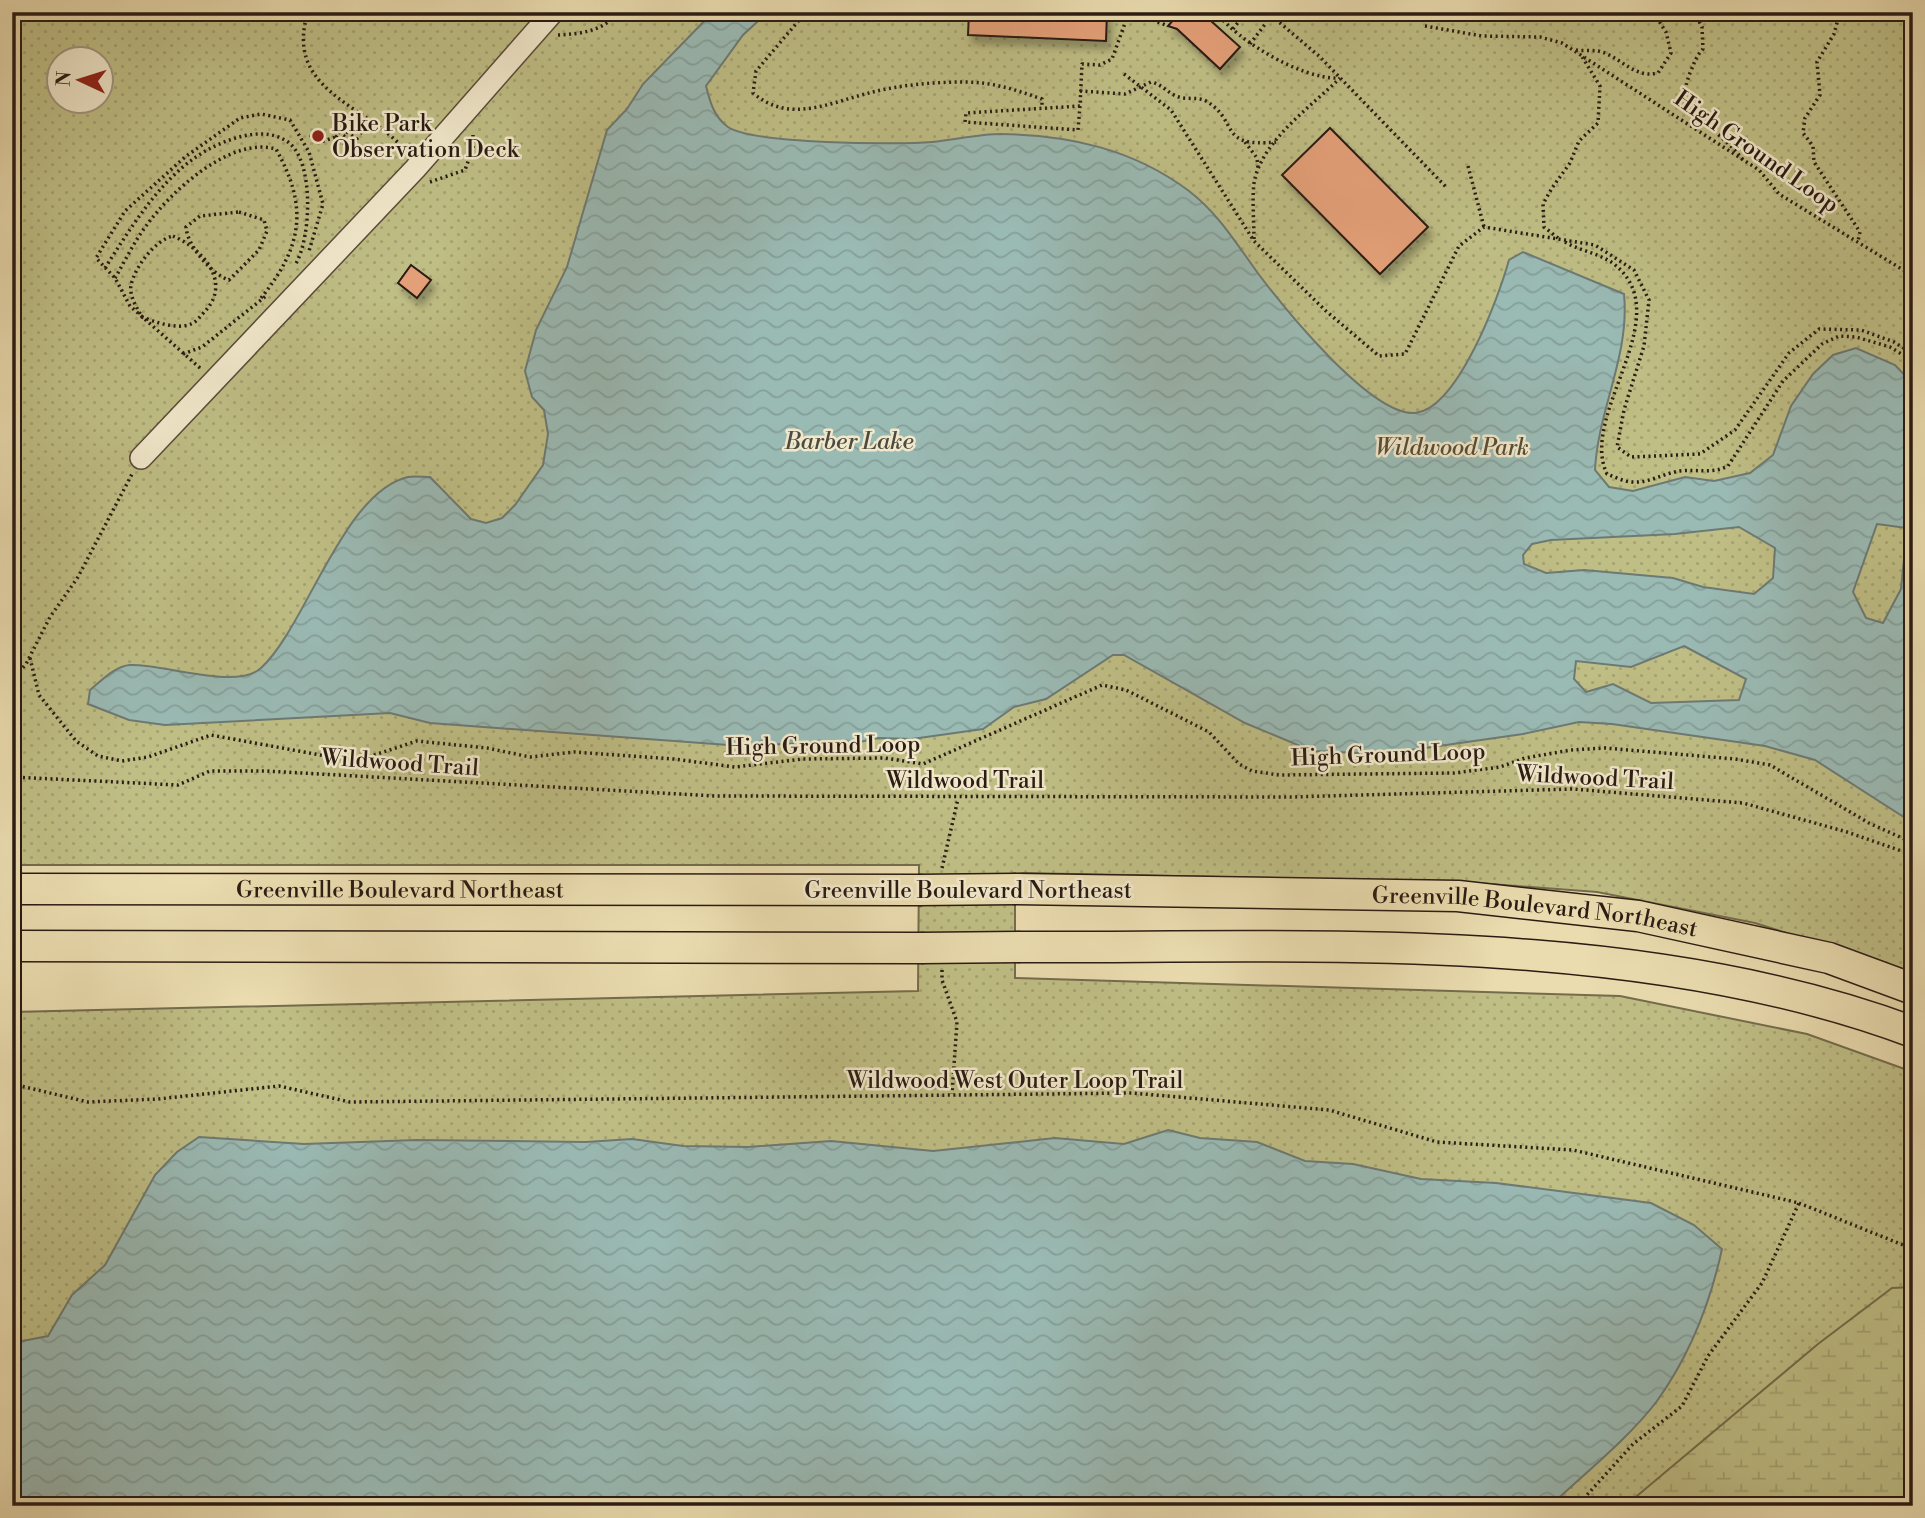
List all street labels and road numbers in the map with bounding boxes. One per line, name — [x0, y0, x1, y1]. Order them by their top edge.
street label: High Ground Loop — [1669, 84, 1844, 219]
street label: High Ground Loop — [725, 730, 921, 762]
street label: High Ground Loop — [1290, 738, 1486, 772]
street label: Wildwood Trail — [319, 743, 480, 782]
street label: Wildwood Trail — [1514, 760, 1675, 796]
street label: Wildwood Trail — [885, 767, 1044, 795]
street label: Greenville Boulevard Northeast — [236, 876, 564, 905]
street label: Greenville Boulevard Northeast — [804, 877, 1132, 905]
street label: Greenville Boulevard Northeast — [1372, 882, 1700, 944]
street label: Wildwood West Outer Loop Trail — [846, 1067, 1184, 1095]

